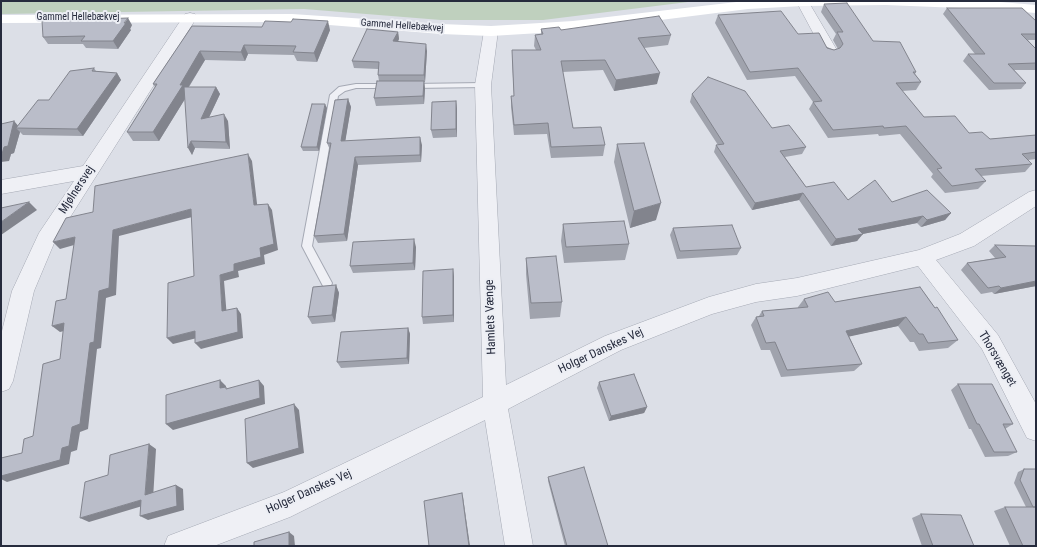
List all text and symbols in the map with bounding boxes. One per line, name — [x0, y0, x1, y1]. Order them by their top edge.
street label: Gammel Hellebækvej — [36, 11, 120, 23]
street label: Gammel Hellebækvej — [360, 17, 444, 35]
street label: Mjølnersvej — [56, 163, 98, 217]
street label: Hamlets Vænge — [482, 279, 500, 355]
street label: Holger Danskes Vej — [556, 325, 646, 377]
street label: Thorsvænget — [975, 329, 1019, 389]
street label: Holger Danskes Vej — [264, 467, 354, 517]

